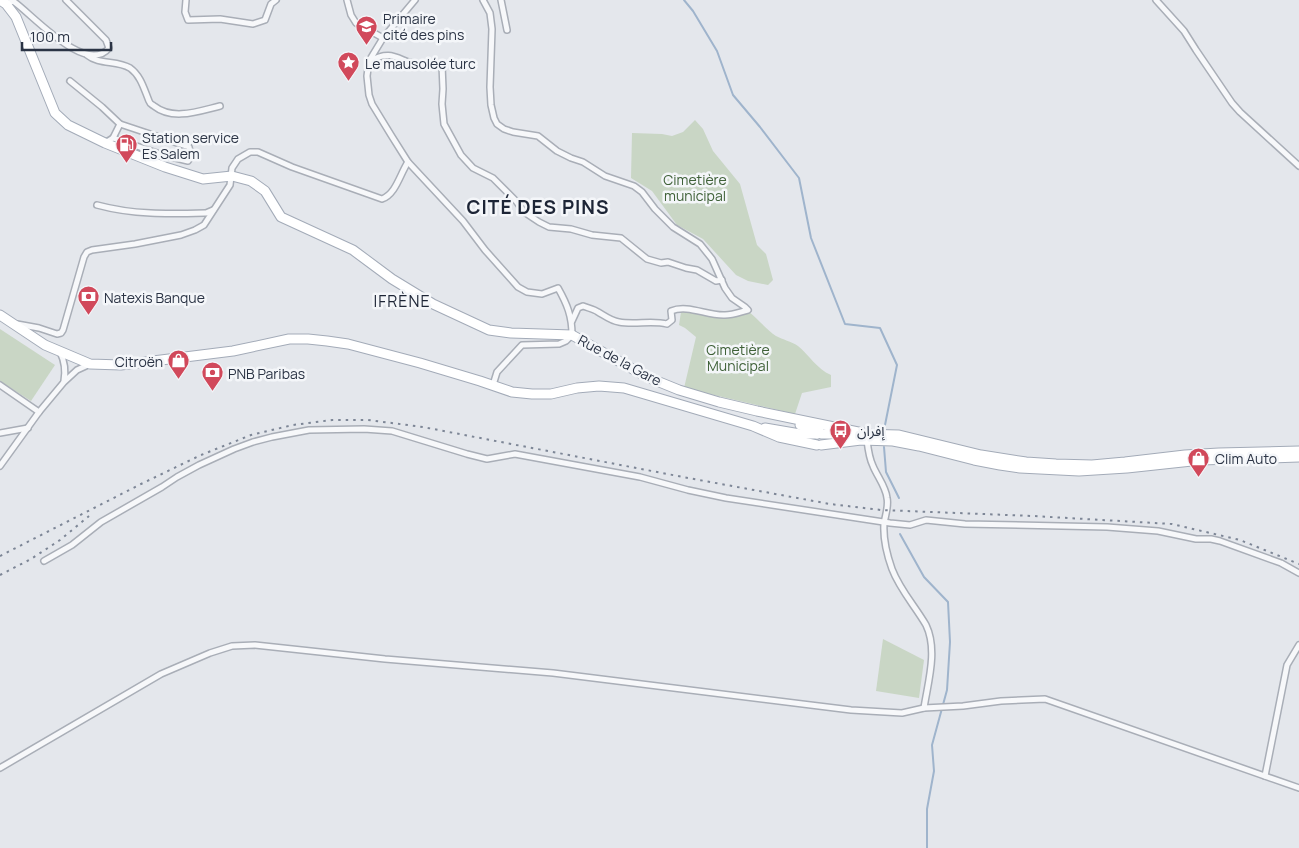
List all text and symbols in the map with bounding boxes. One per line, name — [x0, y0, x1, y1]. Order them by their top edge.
place label: Primaire cité des pins — [383, 9, 464, 44]
school or university icon: Primaire cité des pins — [355, 14, 379, 45]
scale bar — [22, 20, 111, 52]
text: 100 m — [30, 26, 70, 47]
place icon: Le mausolée turc — [337, 51, 361, 82]
place label: Le mausolée turc — [365, 54, 476, 73]
place label: Station service Es Salem — [142, 128, 239, 163]
fuel station icon: Station service Es Salem — [114, 133, 138, 164]
park label: Cimetière municipal — [663, 170, 727, 205]
district label: CITÉ DES PINS — [467, 194, 610, 220]
bank icon: Natexis Banque — [76, 285, 100, 316]
place label: Natexis Banque — [104, 288, 205, 307]
district label: IFRÈNE — [373, 290, 431, 312]
street label: Rue de la Gare — [575, 330, 665, 390]
park label: Cimetière Municipal — [706, 340, 770, 375]
shop icon: Citroën — [167, 349, 191, 380]
place label: Citroën — [115, 352, 163, 371]
bank icon: PNB Paribas — [200, 361, 224, 392]
place label: PNB Paribas — [228, 364, 305, 383]
bus stop icon: إفران — [829, 418, 853, 449]
place label: إفران — [857, 421, 886, 441]
shop icon: Clim Auto — [1187, 446, 1211, 477]
place label: Clim Auto — [1215, 449, 1277, 468]

